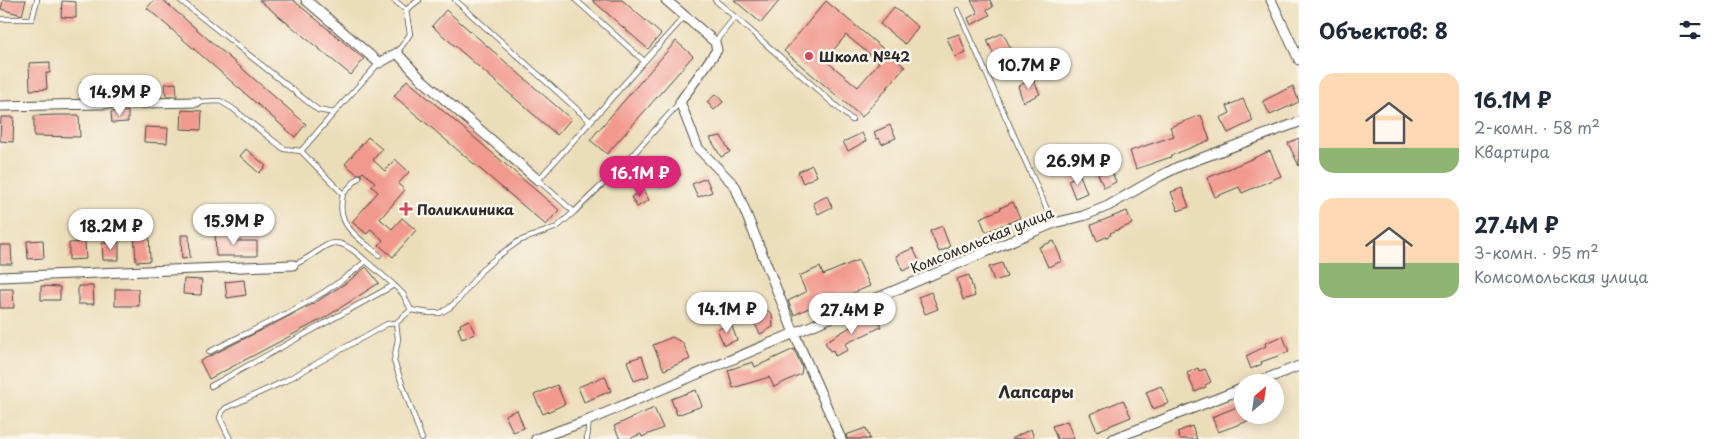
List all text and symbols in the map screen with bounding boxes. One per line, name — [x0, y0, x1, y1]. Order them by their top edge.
text: Объектов: 8 — [1319, 14, 1448, 46]
icon: filters — [1676, 16, 1704, 44]
place label: Школа №42 — [819, 46, 910, 67]
pin: 10.7M ₽ — [983, 48, 1075, 90]
marker: Школа №42 — [803, 50, 815, 62]
text: 10.7M ₽ — [998, 52, 1060, 76]
pin: 14.9M ₽ — [74, 74, 166, 117]
text: 14.9M ₽ — [89, 79, 151, 103]
text: 16.1M ₽ — [1474, 83, 1552, 115]
icon: home — [1359, 93, 1419, 153]
text: 2-комн. · 58 m² — [1474, 115, 1600, 139]
text: Квартира — [1474, 139, 1549, 163]
pin: 26.9M ₽ — [1032, 144, 1124, 186]
text: 26.9M ₽ — [1046, 148, 1110, 172]
pin: 16.1M ₽ — [594, 156, 686, 198]
text: 16.1M ₽ — [610, 160, 670, 184]
place label: Поликлиника — [417, 199, 514, 220]
marker: Поликлиника — [399, 202, 413, 216]
street label: Комсомольская улица — [907, 202, 1057, 278]
pin: 15.9M ₽ — [188, 204, 280, 246]
pin: 18.2M ₽ — [65, 208, 157, 251]
text: 15.9M ₽ — [204, 208, 264, 232]
text: 27.4M ₽ — [1474, 208, 1559, 240]
text: 18.2M ₽ — [79, 213, 143, 237]
icon: home — [1359, 218, 1419, 278]
text: 3-комн. · 95 m² — [1474, 240, 1599, 264]
text: Комсомольская улица — [1474, 264, 1648, 288]
pin: 14.1M ₽ — [681, 292, 773, 334]
pin: 27.4M ₽ — [806, 292, 898, 335]
text: 14.1M ₽ — [697, 296, 757, 320]
text: 27.4M ₽ — [820, 297, 884, 321]
north arrow — [1234, 374, 1284, 424]
map controls — [1234, 374, 1284, 424]
district label: Лапсары — [998, 379, 1074, 403]

